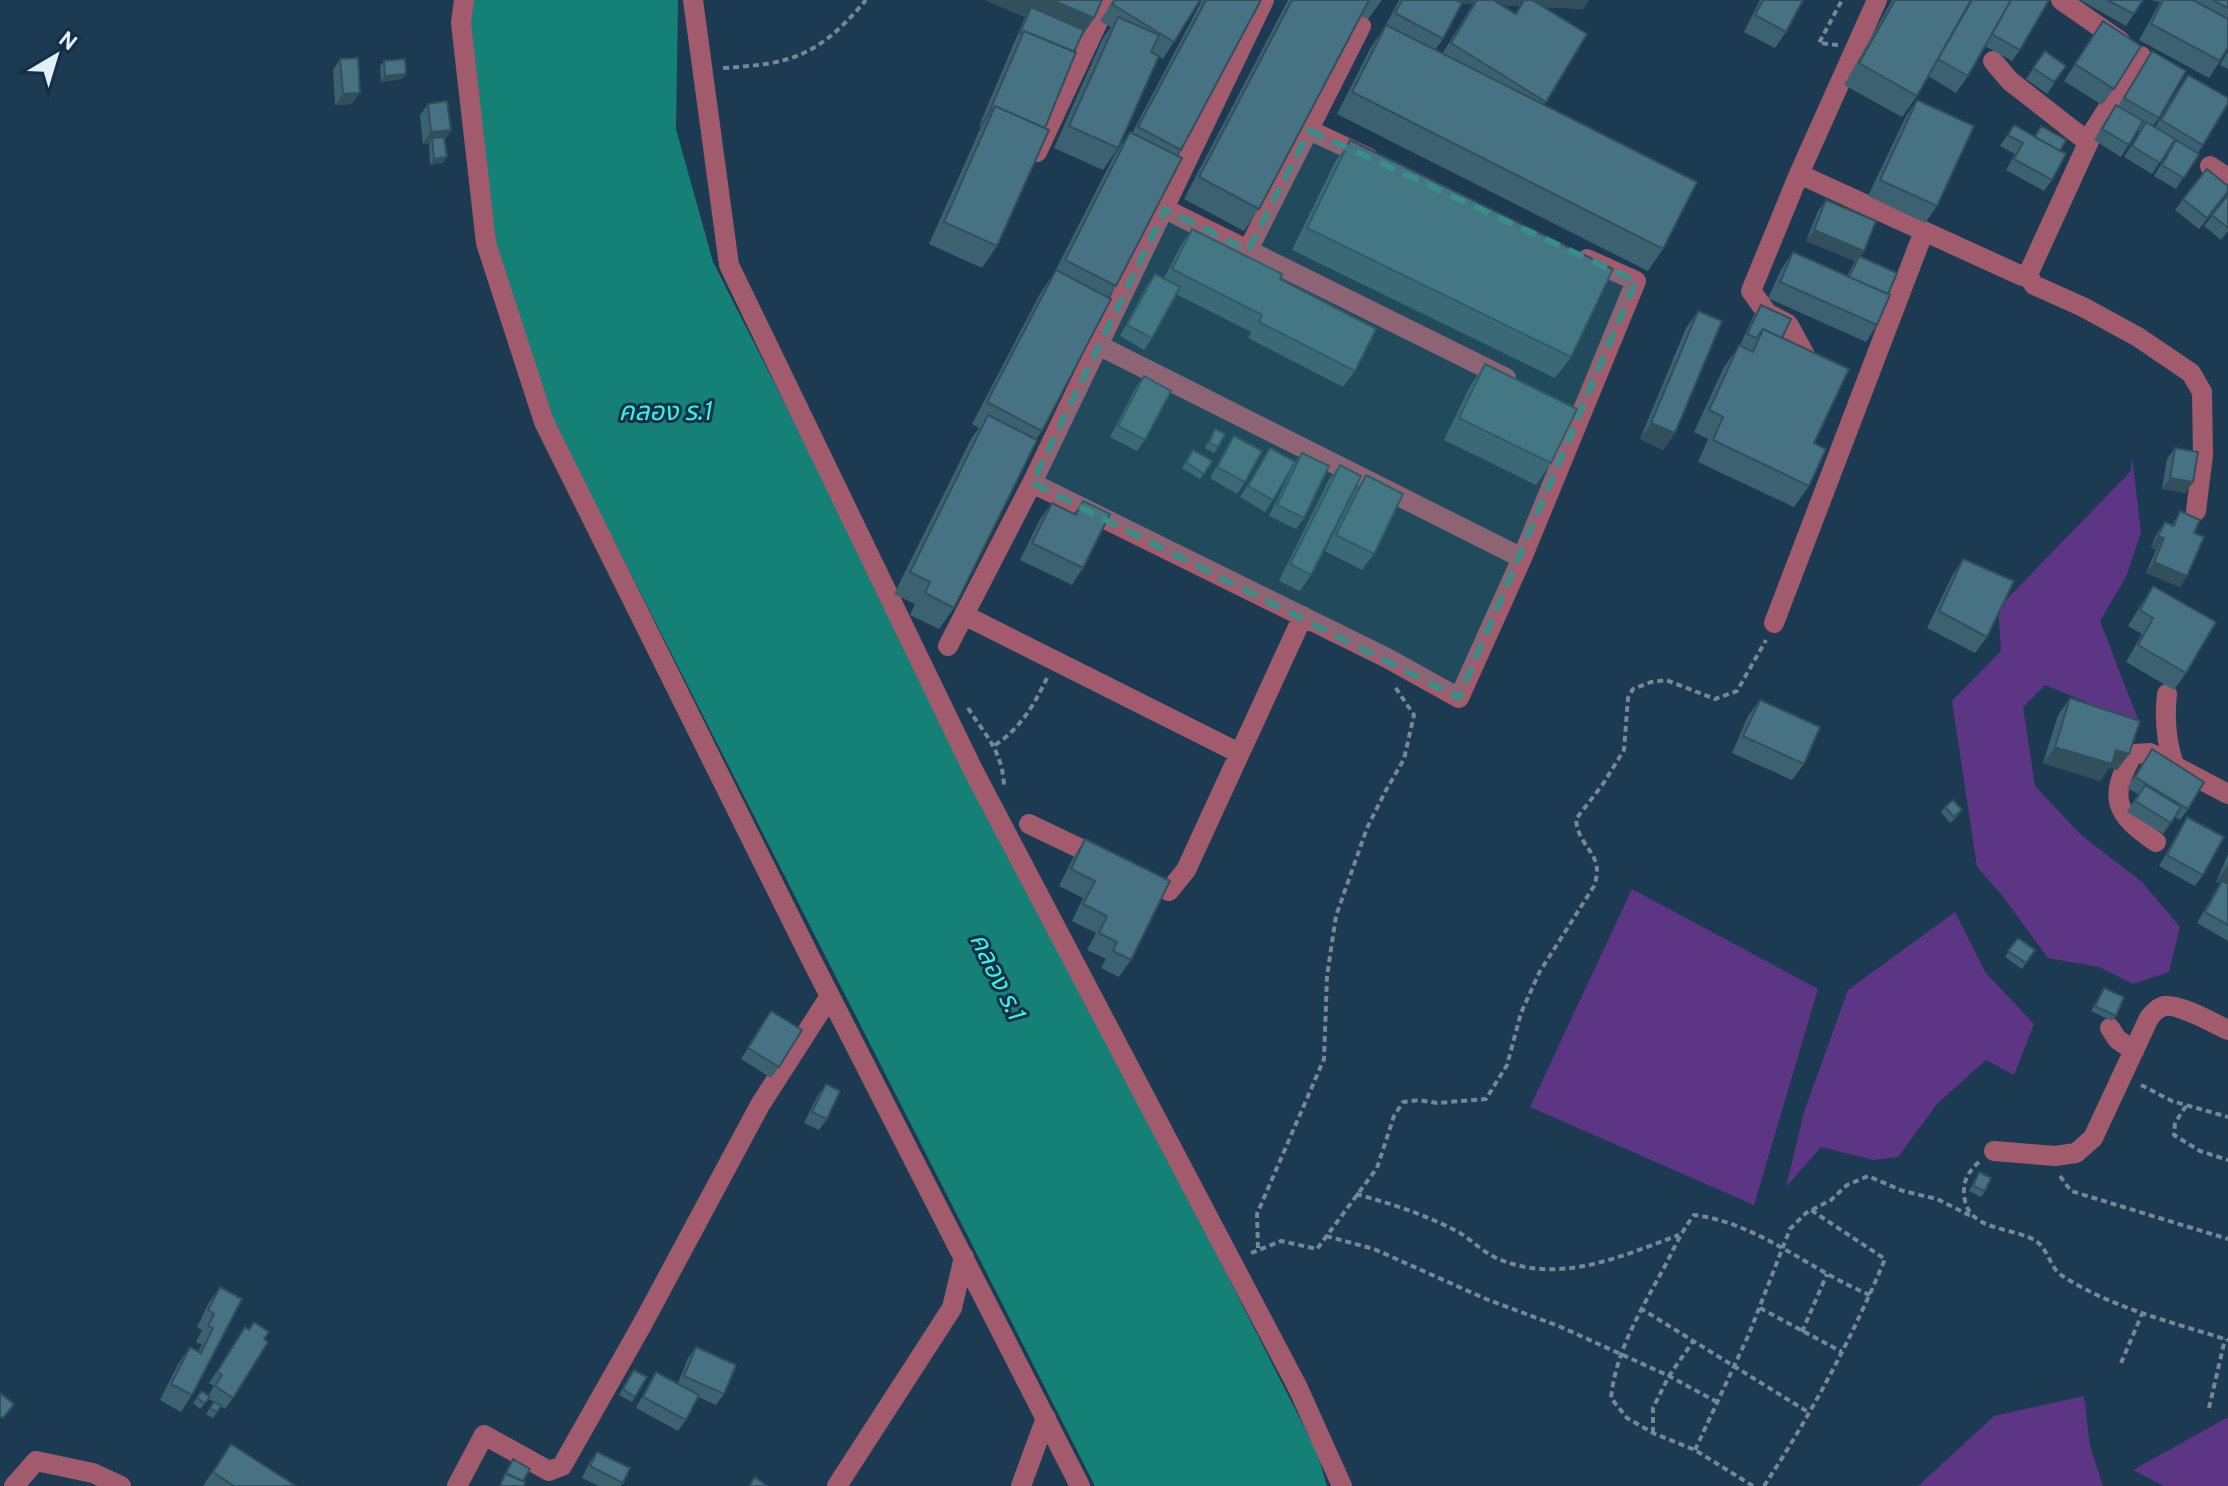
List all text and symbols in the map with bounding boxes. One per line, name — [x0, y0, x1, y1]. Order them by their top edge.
north arrow — [16, 16, 96, 96]
text: N — [52, 27, 81, 58]
water label: คลอง ร.1 — [619, 397, 713, 430]
water label: คลอง ร.1 — [961, 928, 1031, 1027]

